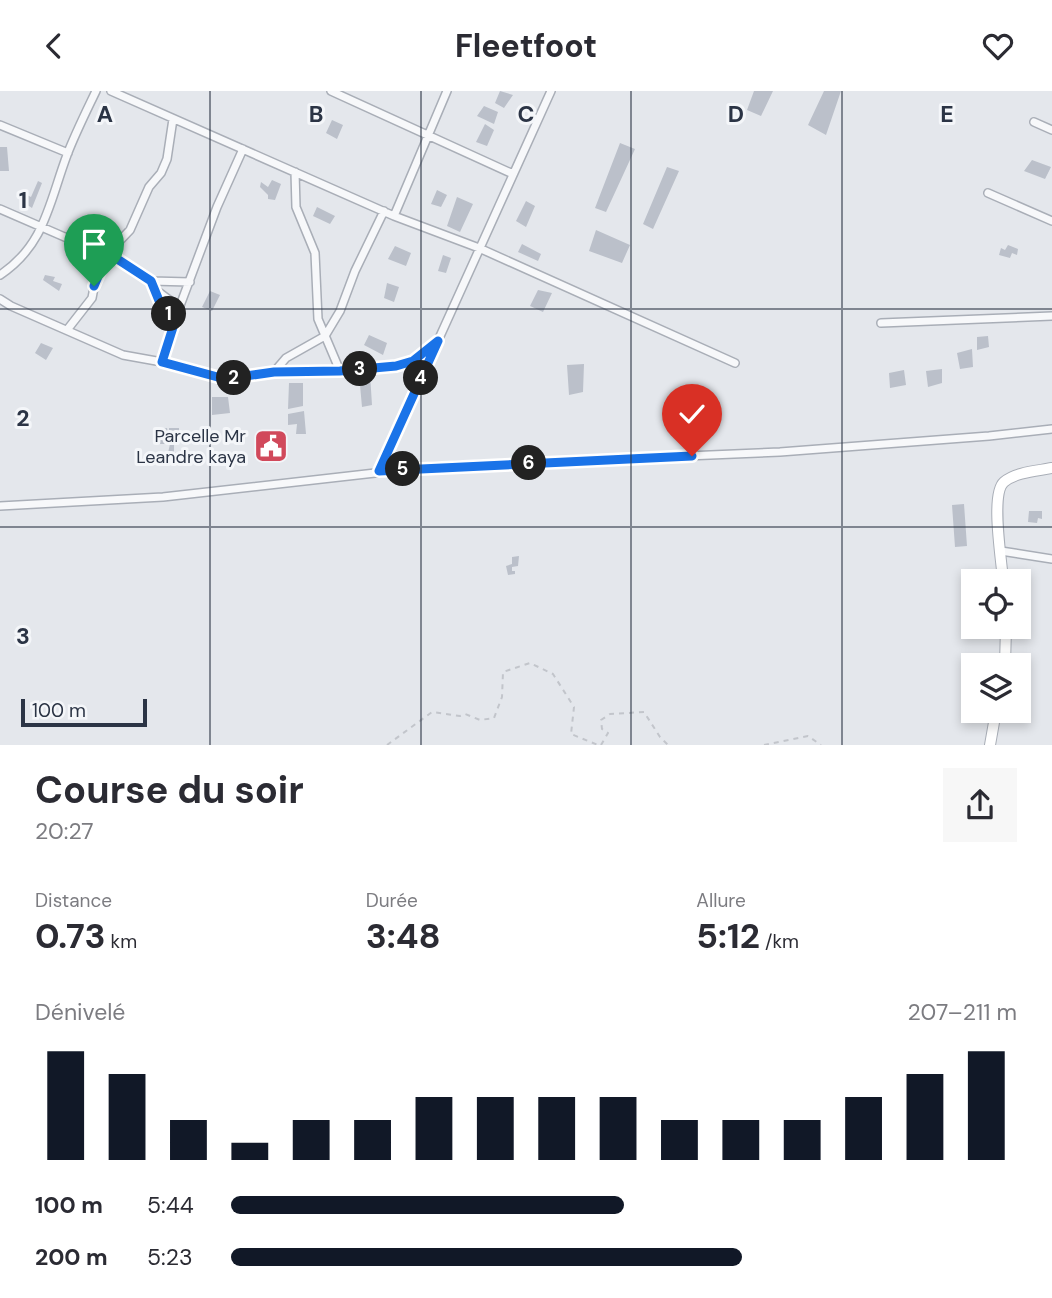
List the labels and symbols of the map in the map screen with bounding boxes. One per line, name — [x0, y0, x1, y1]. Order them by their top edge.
text: A — [97, 99, 113, 129]
text: B — [309, 99, 323, 129]
text: C — [518, 99, 534, 129]
text: D — [728, 99, 744, 129]
text: E — [940, 99, 954, 129]
text: 1 — [19, 185, 27, 215]
pin — [64, 214, 124, 286]
pin: 1 — [152, 297, 186, 332]
pin: 3 — [342, 351, 378, 387]
pin: 2 — [216, 361, 252, 395]
pin: 4 — [404, 361, 438, 395]
pin — [662, 384, 722, 456]
text: 2 — [16, 403, 30, 433]
place label: Parcelle Mr Leandre kaya — [136, 424, 246, 469]
public building icon: Parcelle Mr Leandre kaya — [252, 427, 290, 465]
pin: 6 — [512, 445, 546, 481]
pin: 5 — [386, 451, 420, 487]
text: 3 — [16, 621, 30, 651]
scale bar — [21, 696, 147, 728]

